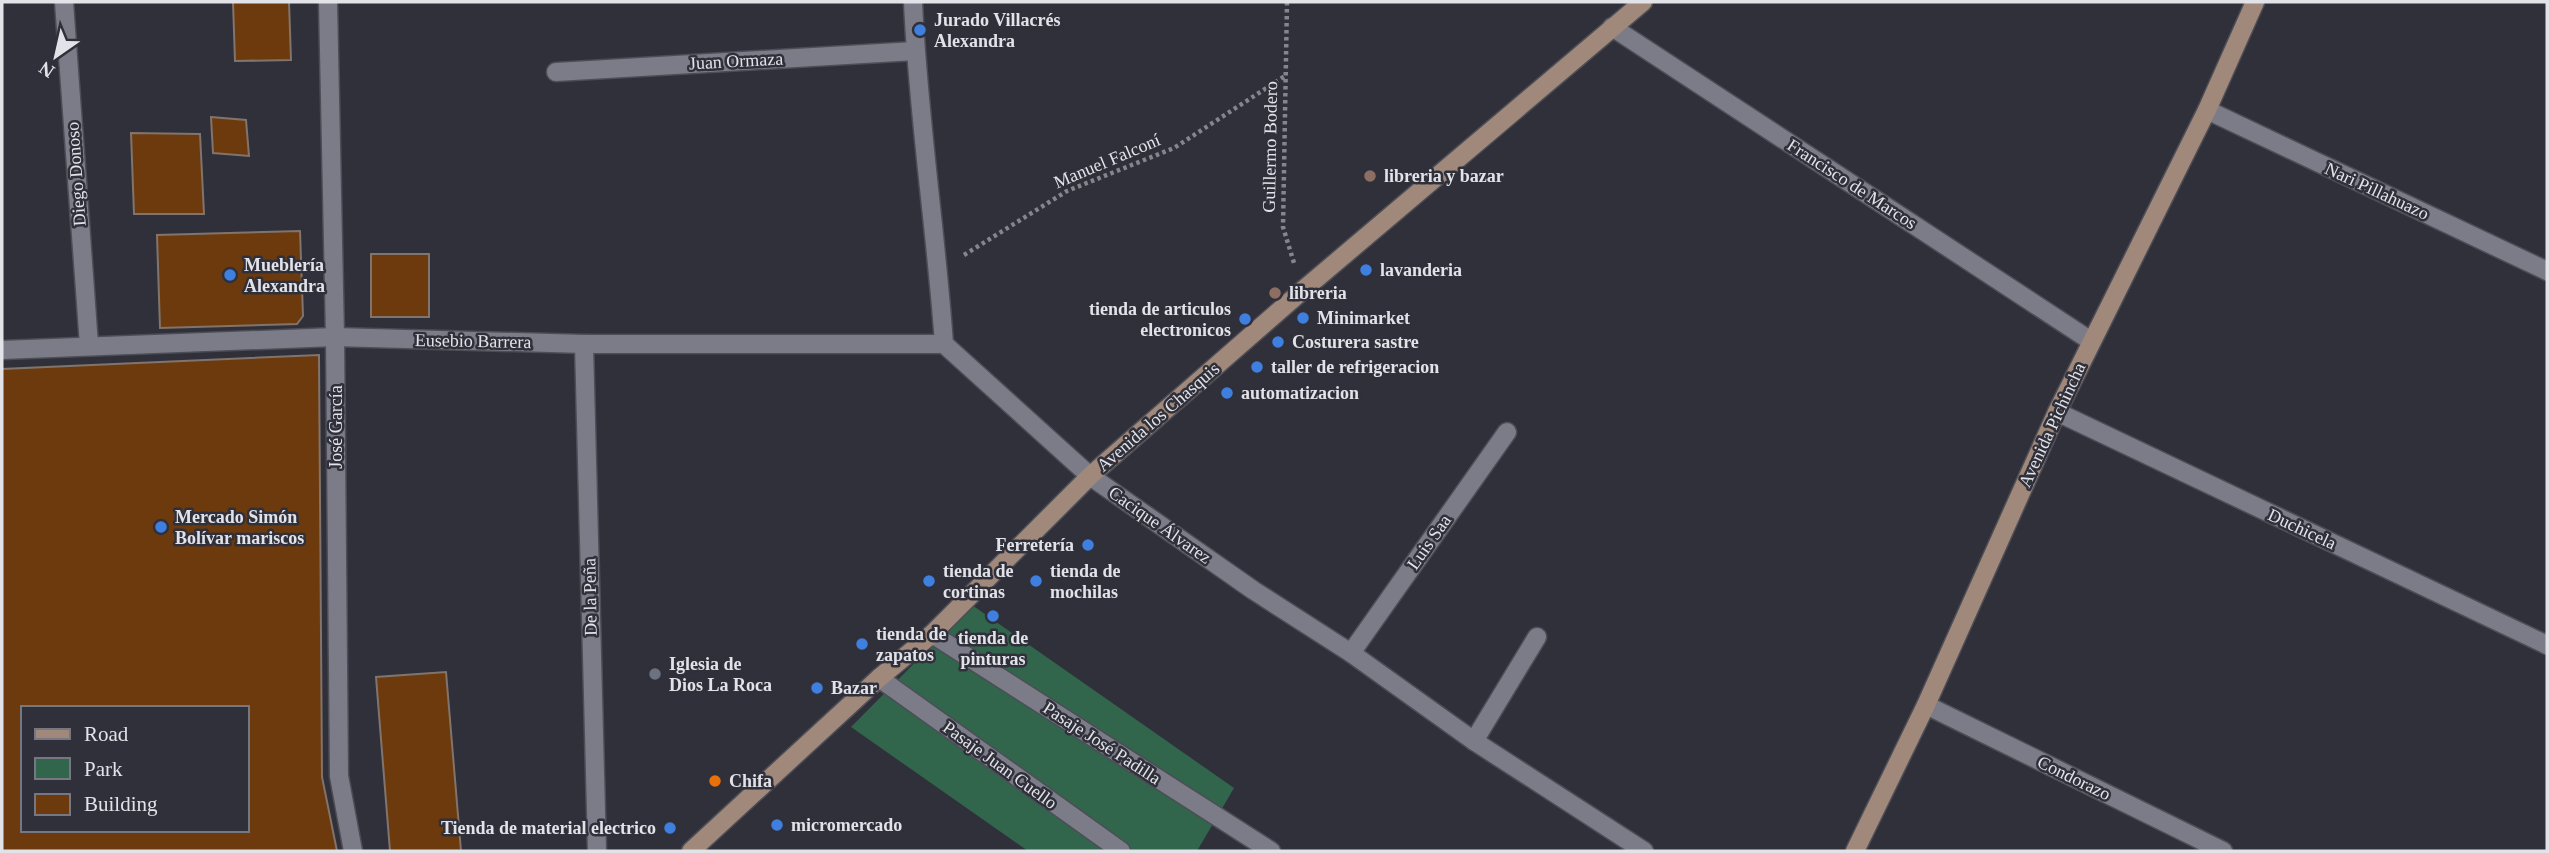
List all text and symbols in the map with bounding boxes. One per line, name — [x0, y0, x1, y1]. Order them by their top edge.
place label: Jurado Villacrés Alexandra — [934, 10, 1061, 51]
north arrow — [21, 21, 91, 91]
marker: Jurado Villacrés Alexandra — [912, 22, 928, 38]
street label: Juan Ormaza — [688, 49, 784, 73]
text: N — [35, 57, 58, 82]
street label: Guillermo Bodero — [1259, 81, 1281, 213]
street label: Diego Donoso — [62, 121, 90, 227]
street label: Manuel Falconí — [1051, 130, 1163, 192]
street label: Francisco de Marcos — [1784, 135, 1920, 233]
street label: Nari Pillahuazo — [2322, 158, 2432, 224]
place label: libreria y bazar — [1384, 166, 1504, 186]
marker: libreria y bazar — [1362, 168, 1378, 184]
place label: Mueblería Alexandra — [244, 255, 325, 296]
place label: lavanderia — [1380, 260, 1462, 280]
marker: lavanderia — [1358, 262, 1374, 278]
marker: Mueblería Alexandra — [222, 267, 238, 283]
place label: libreria — [1289, 283, 1347, 303]
marker: libreria — [1267, 285, 1283, 301]
place label: tienda de articulos electronicos — [1089, 299, 1231, 340]
place label: Minimarket — [1317, 308, 1410, 328]
marker: Minimarket — [1295, 310, 1311, 326]
marker: tienda de articulos electronicos — [1237, 311, 1253, 327]
street label: Eusebio Barrera — [415, 330, 531, 352]
place label: Costurera sastre — [1292, 332, 1419, 352]
marker: Costurera sastre — [1270, 334, 1286, 350]
place label: taller de refrigeracion — [1271, 357, 1439, 377]
street label: Avenida los Chasquis — [1093, 358, 1223, 476]
marker: taller de refrigeracion — [1249, 359, 1265, 375]
street label: Avenida Pichincha — [2014, 360, 2090, 490]
place label: automatizacion — [1241, 383, 1359, 403]
street label: José García — [326, 385, 346, 469]
marker: automatizacion — [1219, 385, 1235, 401]
street label: Cacique Álvarez — [1105, 481, 1216, 568]
street label: Duchicela — [2265, 505, 2339, 553]
place label: Mercado Simón Bolívar mariscos — [175, 507, 304, 548]
street label: Luis Saa — [1403, 511, 1455, 573]
marker: Mercado Simón Bolívar mariscos — [153, 519, 169, 535]
place label: Ferretería — [995, 535, 1074, 555]
marker: Ferretería — [1080, 537, 1096, 553]
street label: De la Peña — [579, 558, 601, 636]
place label: tienda de cortinas — [943, 561, 1014, 602]
place label: tienda de mochilas — [1050, 561, 1121, 602]
marker: tienda de cortinas — [921, 573, 937, 589]
marker: tienda de mochilas — [1028, 573, 1044, 589]
marker: tienda de pinturas — [985, 608, 1001, 624]
place label: tienda de zapatos — [876, 624, 947, 665]
place label: tienda de pinturas — [958, 628, 1028, 669]
marker: tienda de zapatos — [854, 636, 870, 652]
place label: Iglesia de Dios La Roca — [669, 654, 772, 695]
marker: Iglesia de Dios La Roca — [647, 666, 663, 682]
place label: Bazar — [831, 678, 877, 698]
marker: Bazar — [809, 680, 825, 696]
street label: Pasaje José Padilla — [1040, 698, 1164, 788]
legend — [21, 706, 248, 832]
street label: Pasaje Juan Cuello — [939, 717, 1061, 813]
text: Road — [84, 722, 129, 746]
street label: Condorazo — [2034, 752, 2114, 804]
text: Park — [84, 757, 123, 781]
place label: Chifa — [729, 771, 772, 791]
marker: Chifa — [707, 773, 723, 789]
text: Building — [84, 792, 158, 816]
place label: micromercado — [791, 815, 902, 835]
marker: micromercado — [769, 817, 785, 833]
place label: Tienda de material electrico — [441, 818, 656, 838]
marker: Tienda de material electrico — [662, 820, 678, 836]

